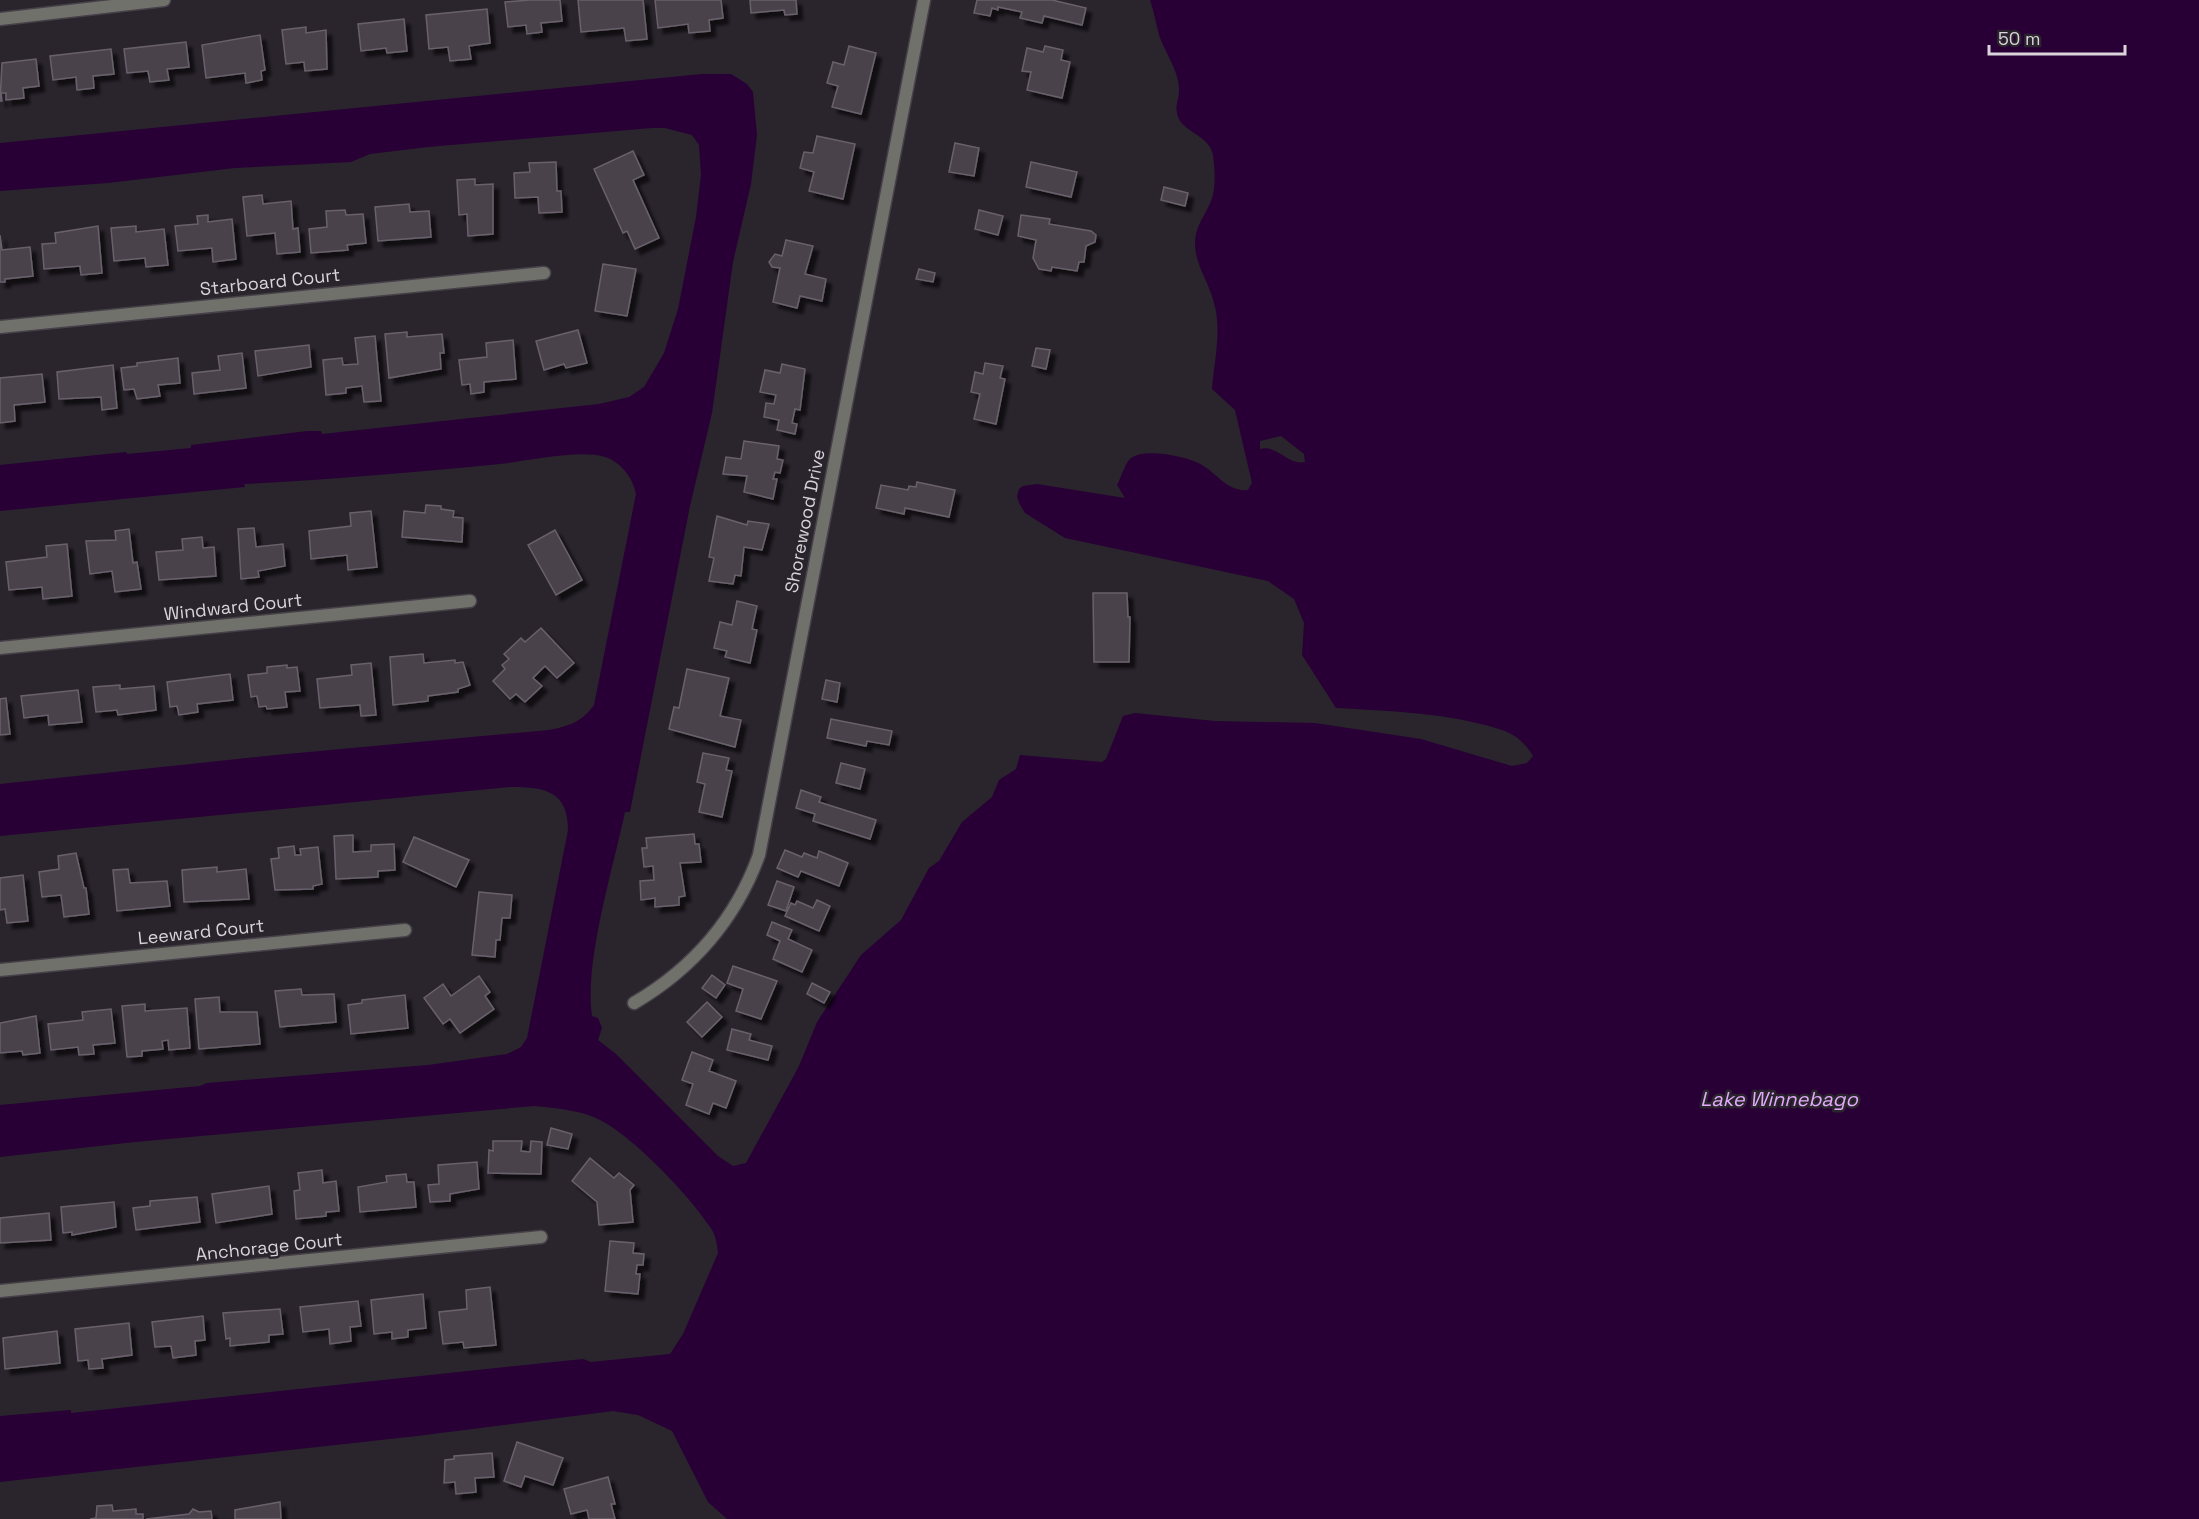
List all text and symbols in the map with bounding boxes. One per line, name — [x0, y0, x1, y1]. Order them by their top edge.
scale bar — [1989, 18, 2126, 56]
text: 50 m — [1998, 27, 2040, 50]
street label: Starboard Court — [199, 263, 341, 300]
street label: Shorewood Drive — [779, 447, 830, 595]
street label: Windward Court — [163, 588, 303, 625]
street label: Leeward Court — [137, 913, 265, 950]
water label: Lake Winnebago — [1700, 1086, 1858, 1112]
street label: Anchorage Court — [194, 1227, 343, 1266]

